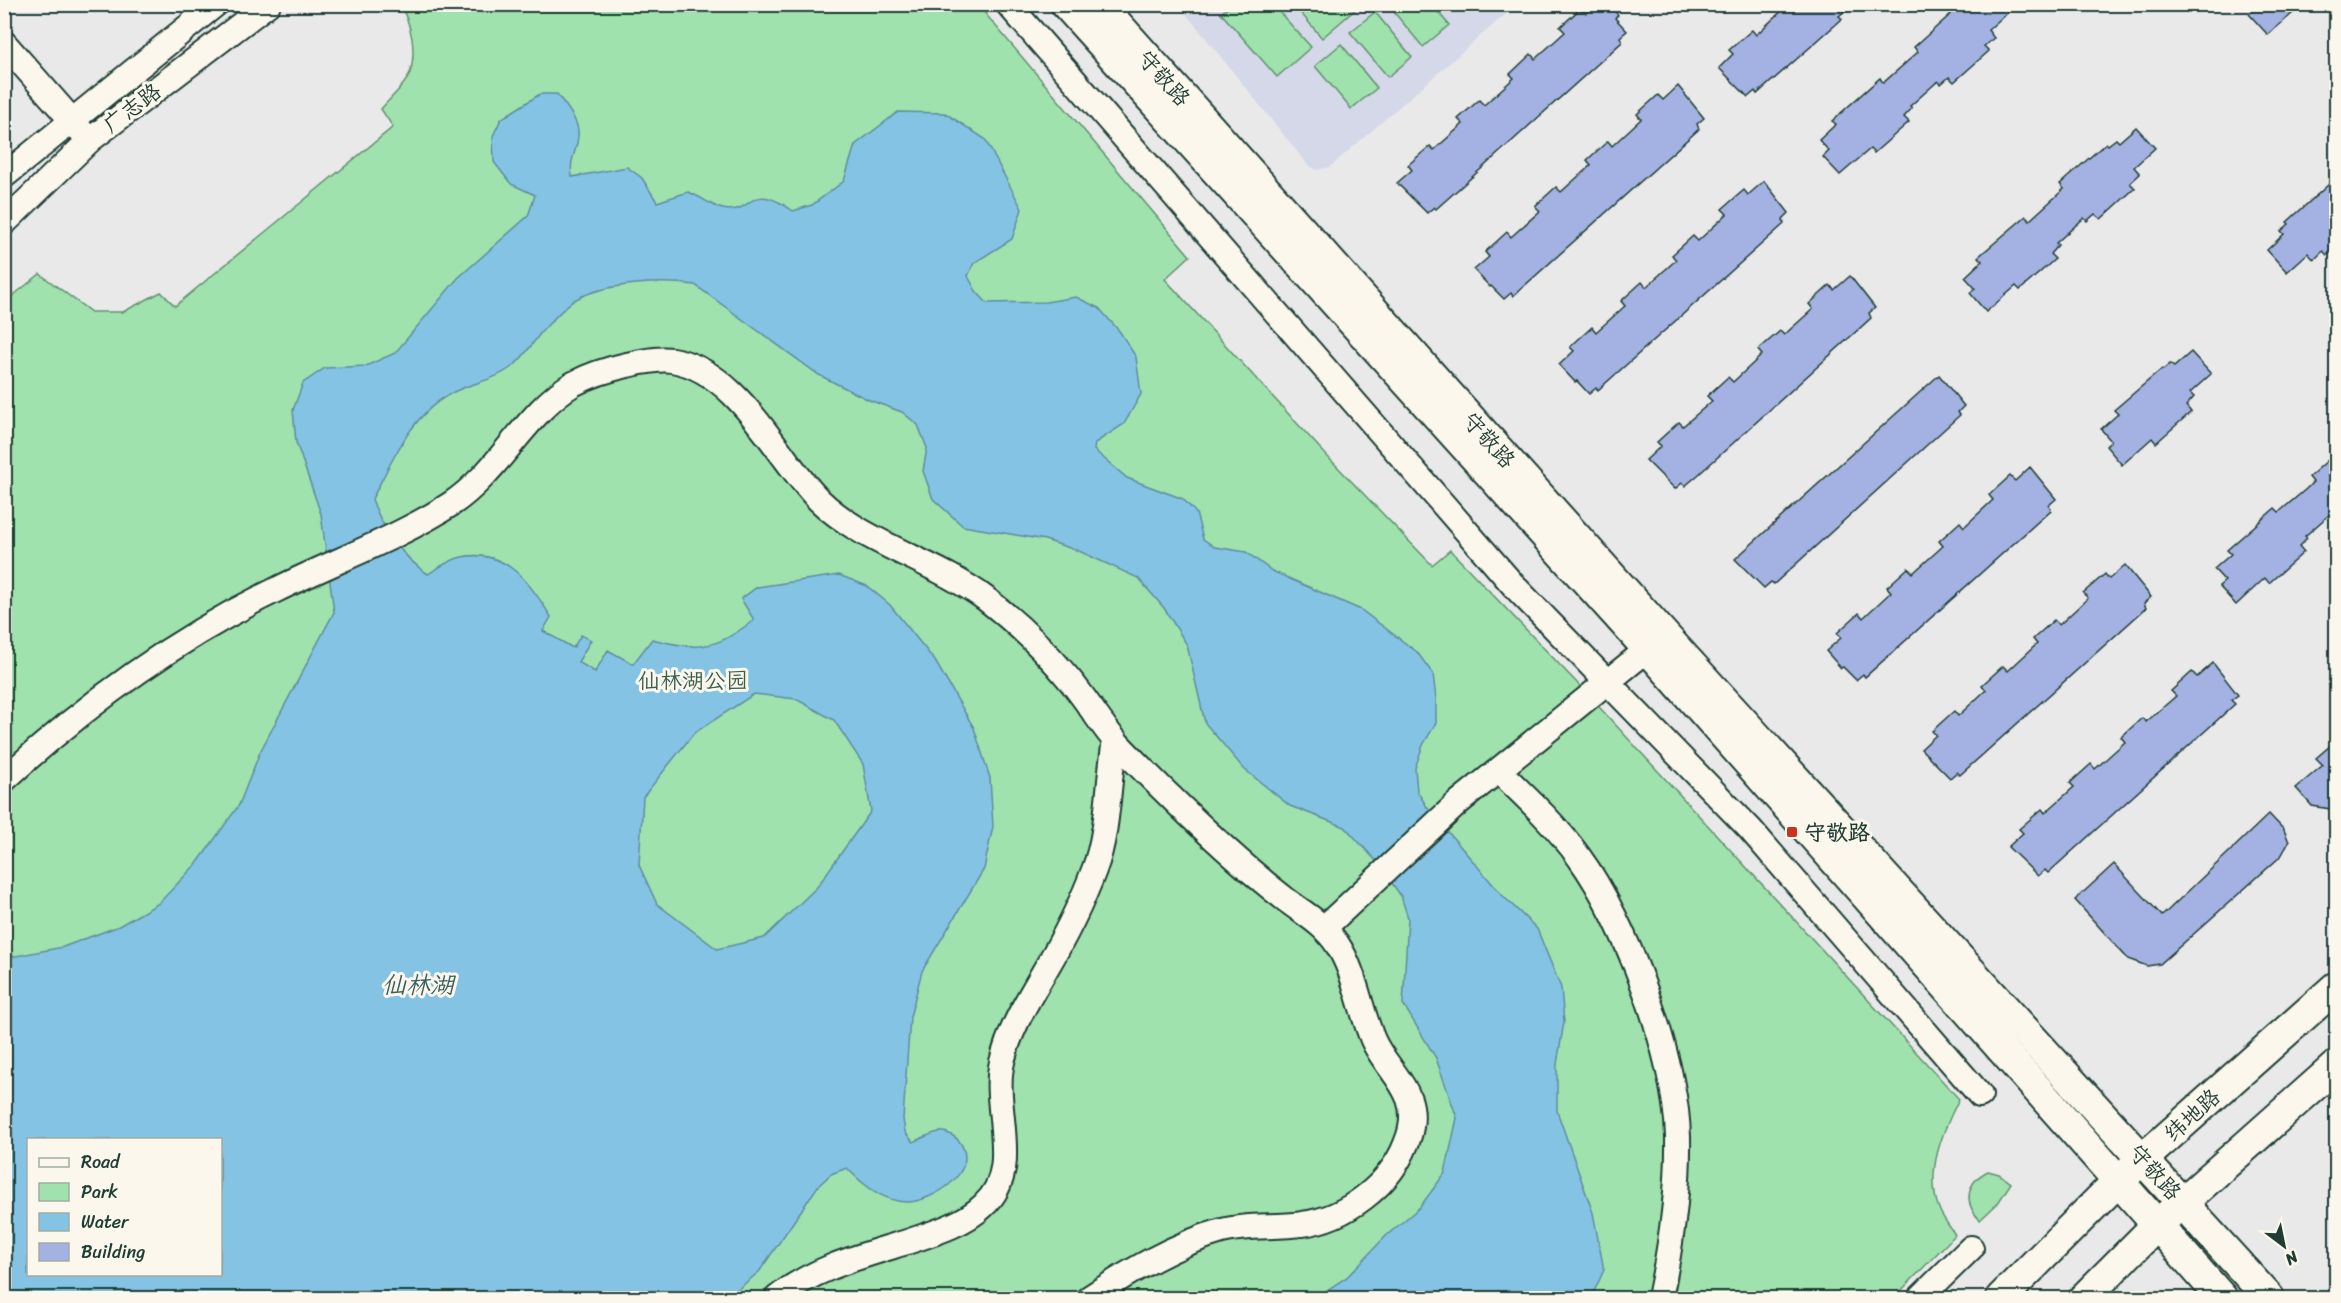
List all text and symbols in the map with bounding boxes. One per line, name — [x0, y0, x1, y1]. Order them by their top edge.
street label: 守敬路 — [1127, 40, 1201, 116]
street label: 广志路 — [94, 73, 170, 143]
street label: 守敬路 — [1452, 402, 1526, 478]
park label: 仙林湖公园 — [638, 661, 748, 700]
place label: 守敬路 — [1804, 813, 1870, 852]
marker: 守敬路 — [1785, 825, 1799, 839]
water label: 仙林湖 — [382, 964, 457, 1006]
street label: 纬地路 — [2154, 1078, 2230, 1152]
street label: 守敬路 — [2118, 1134, 2192, 1210]
legend — [27, 1138, 222, 1276]
text: Road — [81, 1146, 121, 1178]
text: Park — [81, 1176, 118, 1208]
text: Water — [81, 1206, 130, 1238]
north arrow — [2254, 1216, 2314, 1276]
text: Building — [81, 1236, 145, 1268]
text: N — [2279, 1243, 2305, 1274]

